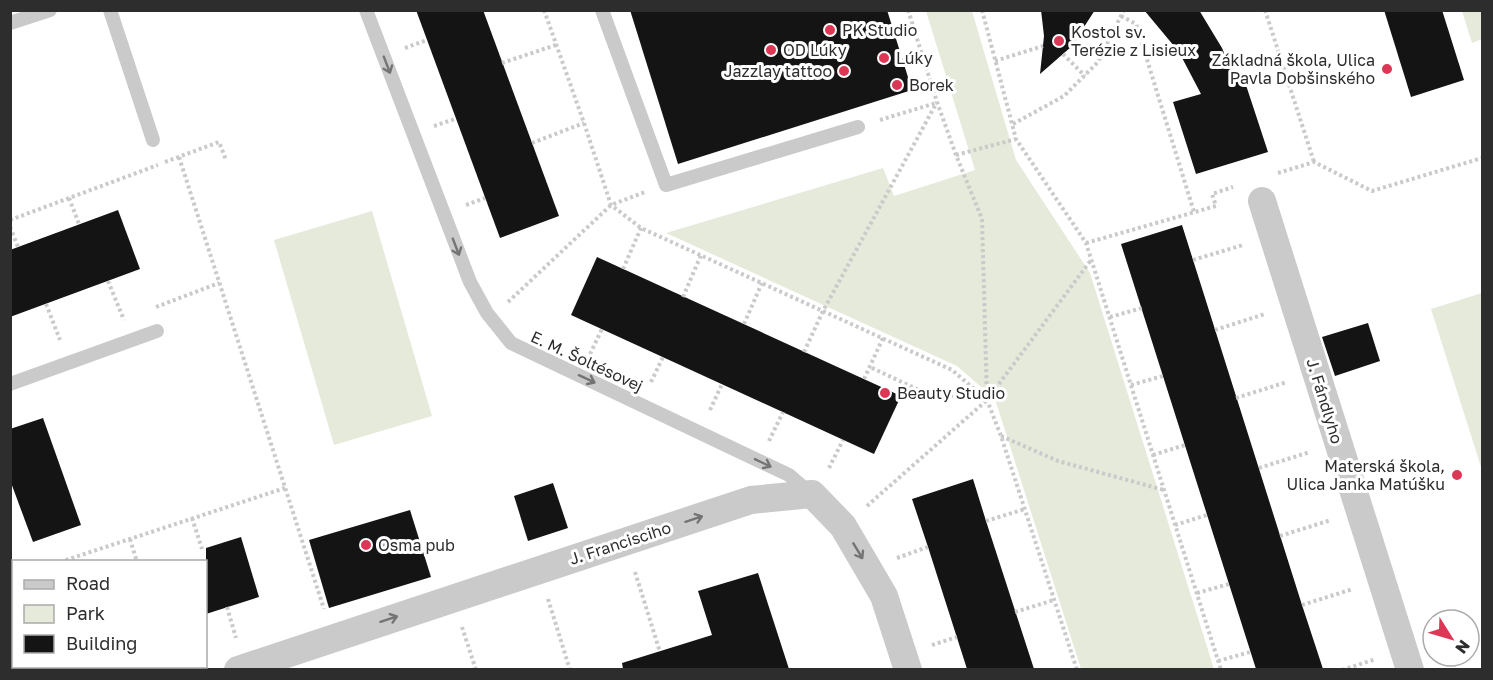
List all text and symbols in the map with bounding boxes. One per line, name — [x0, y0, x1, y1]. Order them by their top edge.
place label: PK Studio — [842, 20, 917, 40]
place label: Kostol sv. Terézie z Lisieux — [1071, 22, 1196, 60]
marker: PK Studio — [823, 23, 837, 37]
marker: Kostol sv. Terézie z Lisieux — [1052, 34, 1066, 48]
place label: OD Lúky — [783, 40, 847, 60]
marker: OD Lúky — [764, 43, 778, 57]
place label: Lúky — [896, 48, 933, 68]
place label: Základná škola, Ulica Pavla Dobšinského — [1212, 50, 1375, 88]
marker: Lúky — [877, 51, 891, 65]
one-way arrow — [382, 55, 393, 74]
place label: Jazzlay tattoo — [724, 61, 832, 81]
marker: Základná škola, Ulica Pavla Dobšinského — [1380, 62, 1394, 76]
marker: Jazzlay tattoo — [837, 64, 851, 78]
place label: Borek — [909, 75, 954, 95]
marker: Borek — [890, 78, 904, 92]
one-way arrow — [452, 238, 463, 256]
street label: E. M. Šoltésovej — [528, 326, 646, 396]
street label: J. Fándlyho — [1303, 356, 1347, 446]
one-way arrow — [577, 374, 595, 386]
place label: Beauty Studio — [897, 383, 1005, 403]
marker: Beauty Studio — [878, 386, 892, 400]
place label: Materská škola, Ulica Janka Matúšku — [1287, 456, 1445, 494]
one-way arrow — [753, 457, 771, 469]
marker: Materská škola, Ulica Janka Matúšku — [1450, 468, 1464, 482]
one-way arrow — [684, 513, 703, 524]
street label: J. Francisciho — [567, 517, 673, 569]
place label: Osma pub — [378, 535, 455, 555]
marker: Osma pub — [359, 538, 373, 552]
one-way arrow — [852, 542, 864, 559]
legend — [12, 560, 207, 668]
text: Road — [66, 572, 110, 594]
text: Park — [66, 602, 105, 624]
north arrow — [1421, 608, 1481, 668]
one-way arrow — [379, 613, 398, 624]
text: Building — [66, 632, 137, 654]
text: N — [1451, 636, 1475, 658]

